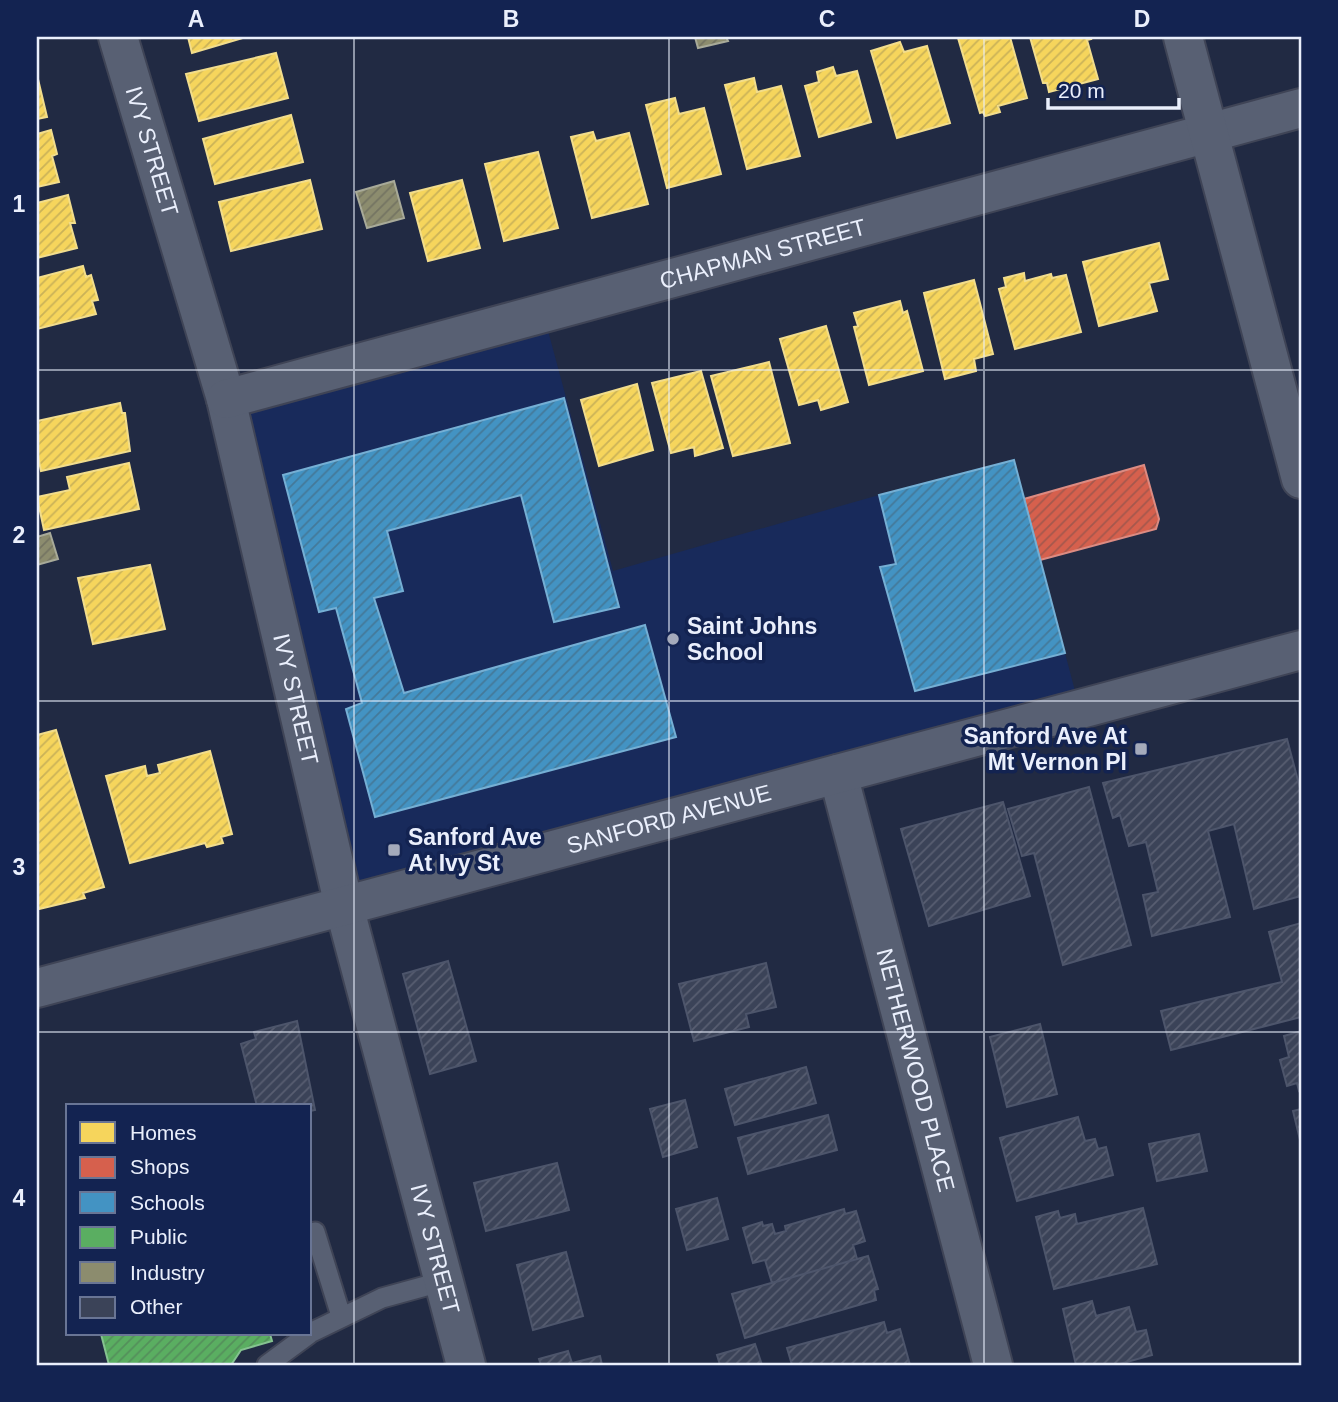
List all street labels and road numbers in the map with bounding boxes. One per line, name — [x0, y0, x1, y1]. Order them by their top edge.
street label: IVY STREET — [120, 83, 184, 219]
street label: CHAPMAN STREET — [657, 213, 869, 294]
street label: IVY STREET — [268, 631, 324, 767]
street label: SANFORD AVENUE — [564, 779, 774, 859]
street label: NETHERWOOD PLACE — [871, 946, 960, 1194]
street label: IVY STREET — [405, 1181, 465, 1317]

